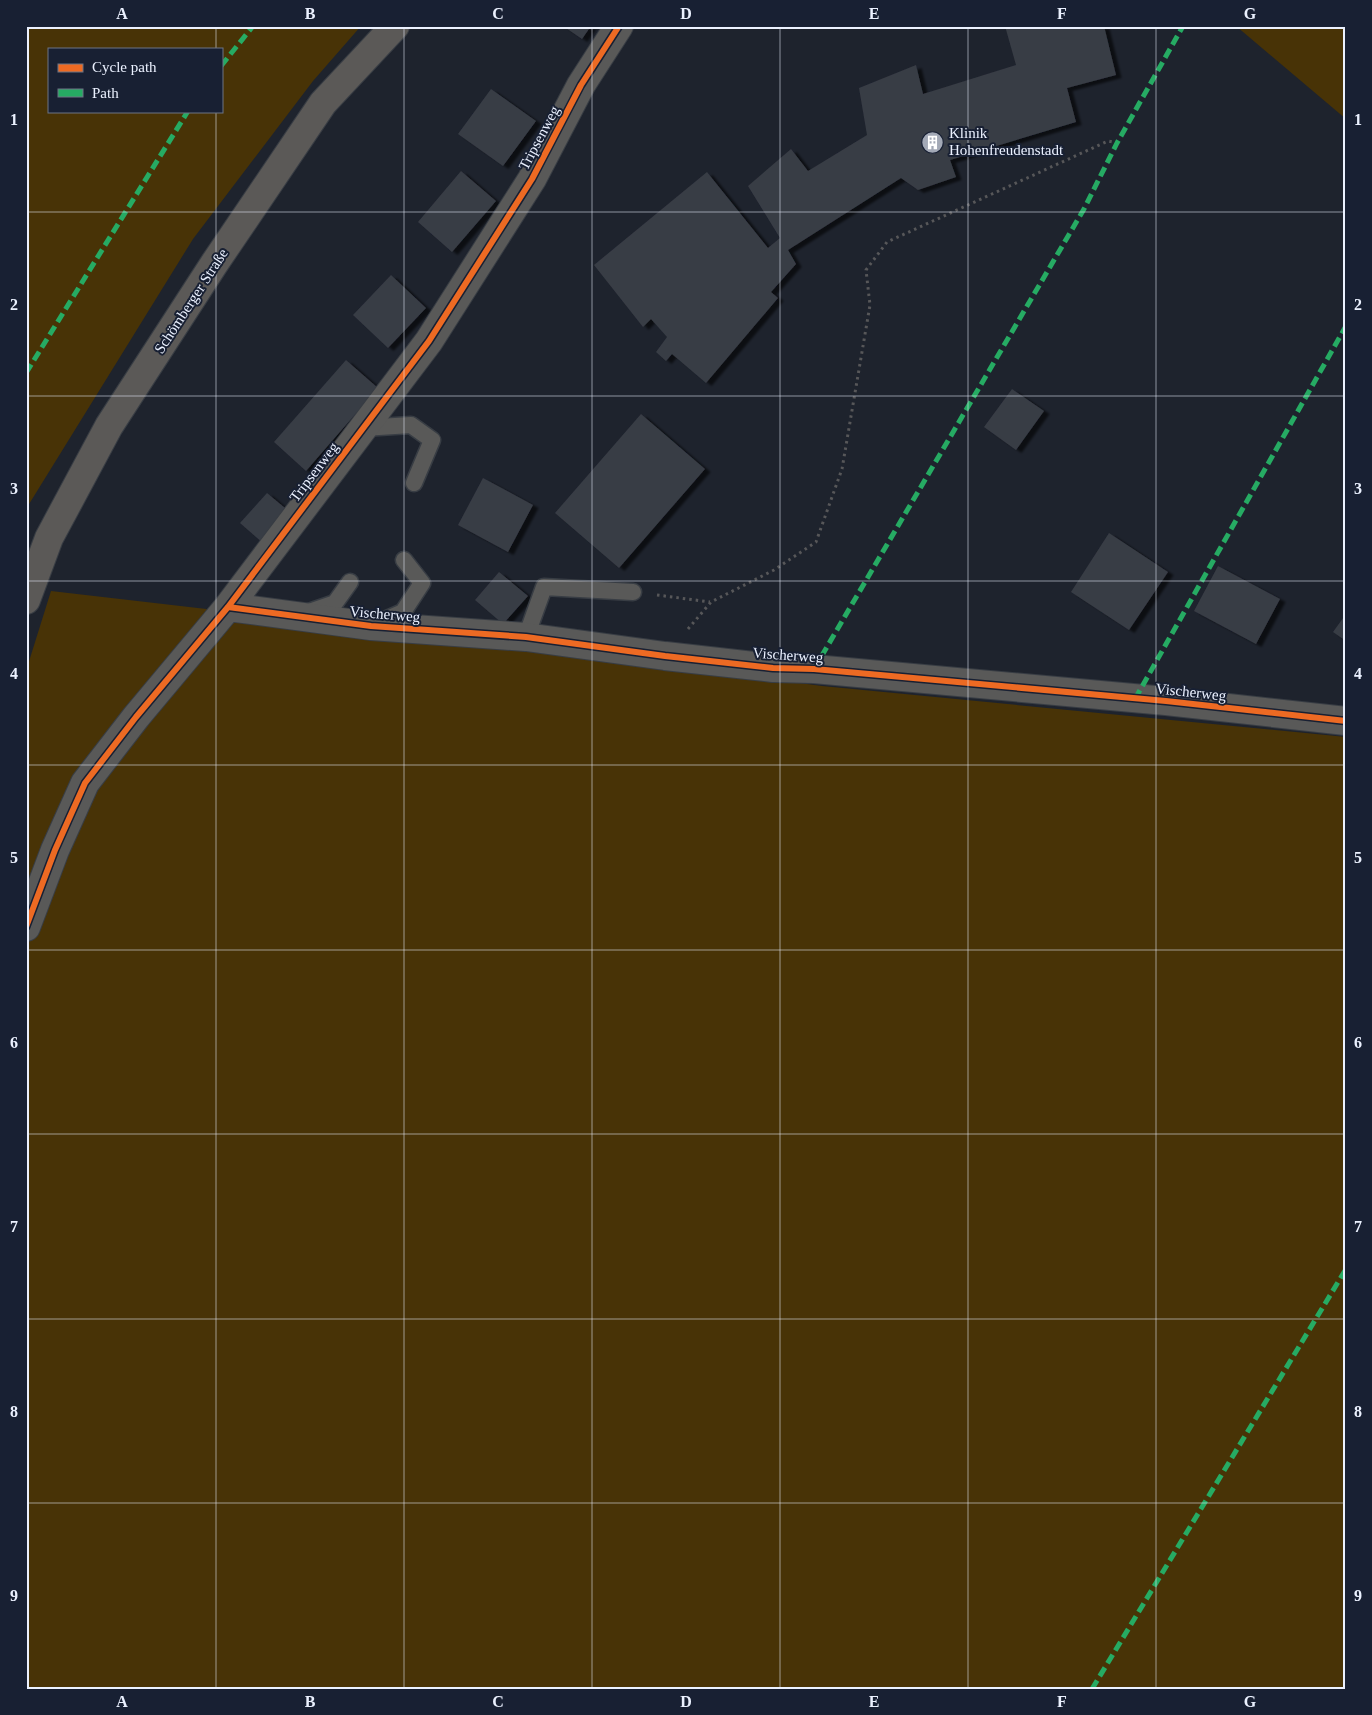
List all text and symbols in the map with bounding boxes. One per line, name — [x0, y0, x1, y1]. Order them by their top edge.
text: A — [116, 5, 128, 22]
text: B — [305, 5, 316, 22]
text: C — [492, 5, 504, 22]
text: D — [680, 5, 692, 22]
text: E — [869, 5, 879, 22]
text: F — [1057, 5, 1067, 22]
text: G — [1244, 5, 1257, 22]
legend — [48, 48, 222, 112]
text: Cycle path — [92, 59, 157, 75]
text: Path — [92, 85, 119, 101]
street label: Tripsenweg — [515, 103, 563, 173]
text: 1 — [10, 111, 18, 128]
text: 1 — [1354, 111, 1362, 128]
place label: Klinik Hohenfreudenstadt — [949, 125, 1064, 158]
building icon: Klinik Hohenfreudenstadt — [921, 130, 945, 154]
street label: Schömberger Straße — [151, 245, 231, 356]
text: 2 — [10, 296, 18, 313]
text: 2 — [1354, 296, 1362, 313]
street label: Tripsenweg — [286, 439, 342, 505]
text: 3 — [10, 480, 18, 497]
text: 3 — [1354, 480, 1362, 497]
street label: Vischerweg — [349, 603, 421, 625]
street label: Vischerweg — [752, 645, 824, 665]
text: 4 — [10, 665, 18, 682]
text: 4 — [1354, 665, 1362, 682]
street label: Vischerweg — [1155, 680, 1228, 704]
text: 5 — [10, 849, 18, 866]
text: 5 — [1354, 849, 1362, 866]
text: 6 — [10, 1034, 18, 1051]
text: 6 — [1354, 1034, 1362, 1051]
text: 7 — [10, 1218, 18, 1235]
text: 7 — [1354, 1218, 1362, 1235]
text: 8 — [10, 1403, 18, 1420]
text: 8 — [1354, 1403, 1362, 1420]
text: 9 — [10, 1587, 18, 1604]
text: 9 — [1354, 1587, 1362, 1604]
text: A — [116, 1693, 128, 1710]
text: B — [305, 1693, 316, 1710]
text: C — [492, 1693, 504, 1710]
text: D — [680, 1693, 692, 1710]
text: E — [869, 1693, 879, 1710]
text: F — [1057, 1693, 1067, 1710]
text: G — [1244, 1693, 1257, 1710]

